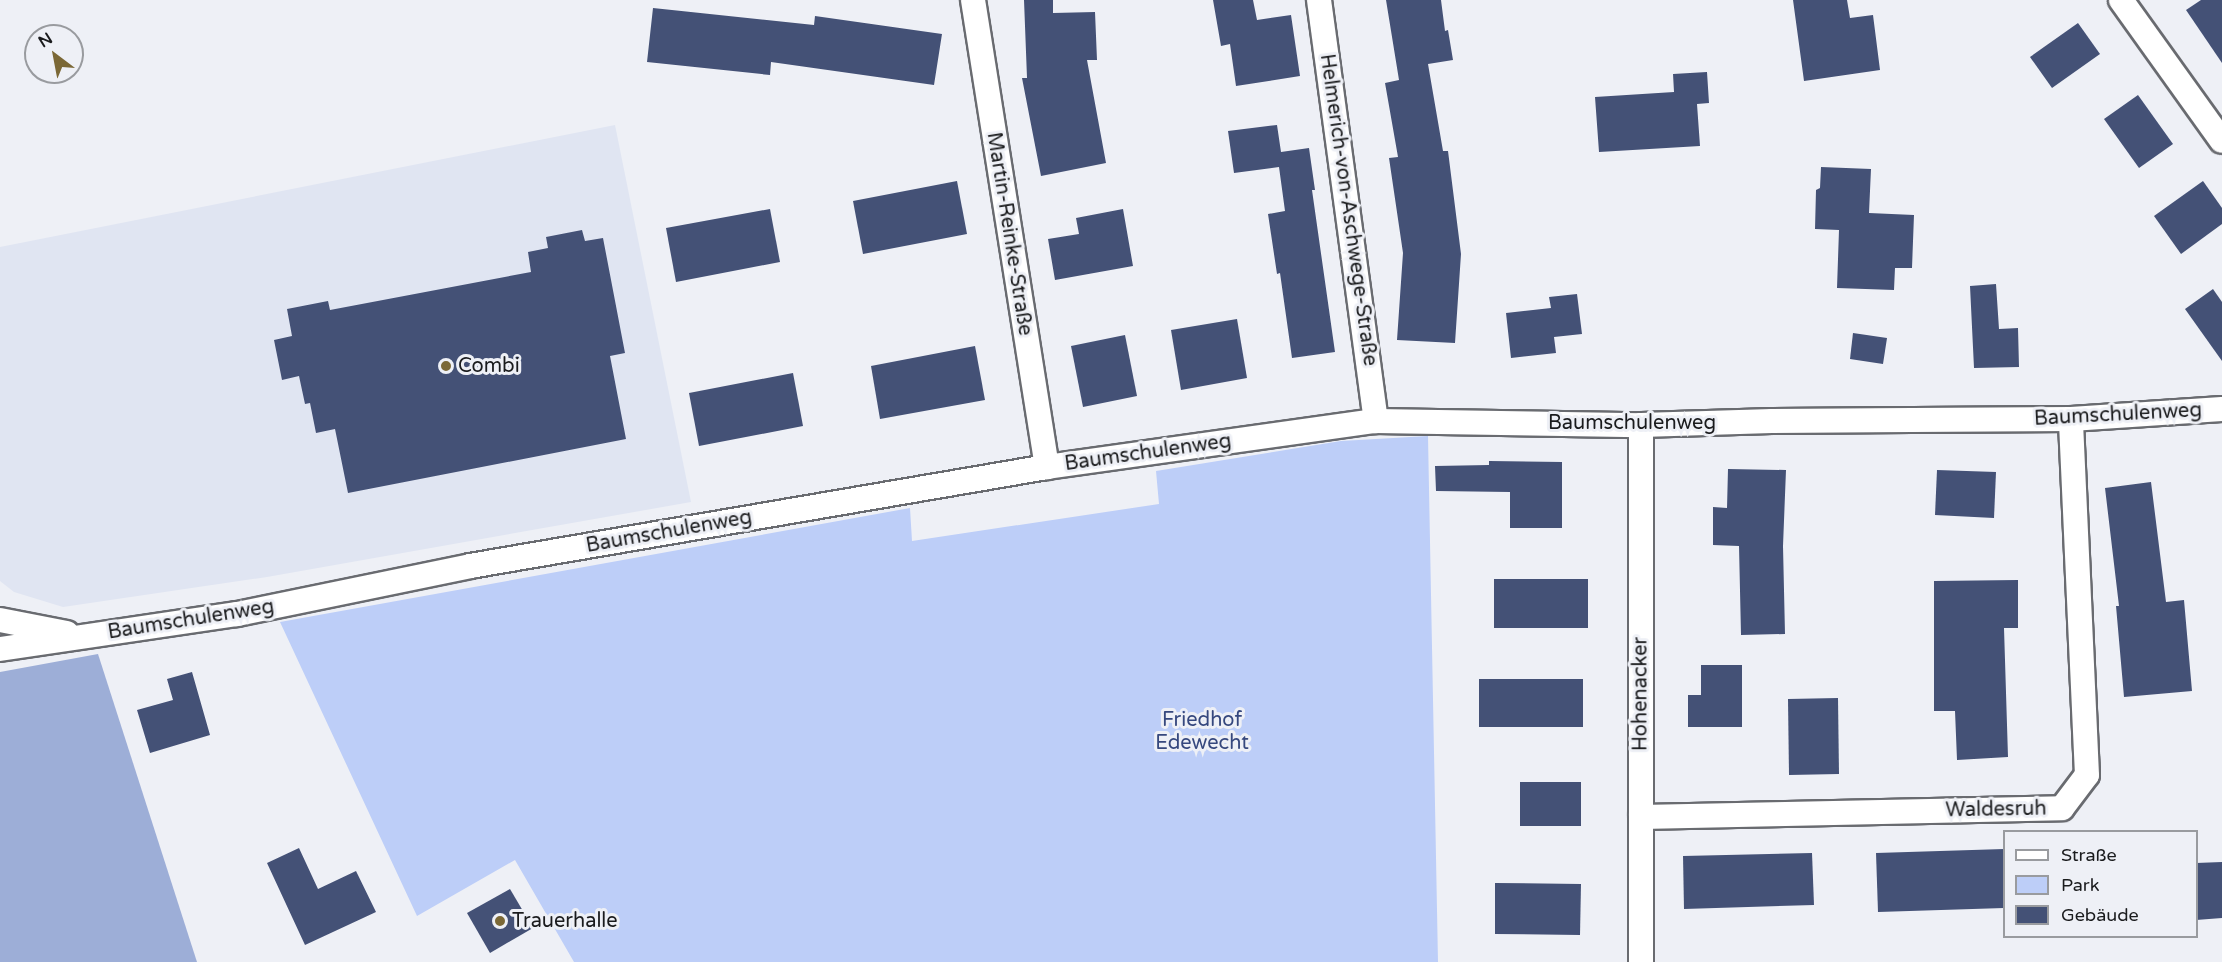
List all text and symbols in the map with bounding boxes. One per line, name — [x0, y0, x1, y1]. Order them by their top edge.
north arrow — [24, 24, 84, 84]
text: N — [35, 29, 56, 52]
street label: Helmerich-von-Aschwege-Straße — [1314, 52, 1382, 368]
street label: Martin-Reinke-Straße — [981, 131, 1037, 337]
place label: Combi — [458, 354, 520, 378]
marker: Combi — [439, 359, 453, 373]
street label: Baumschulenweg — [2033, 399, 2203, 431]
street label: Baumschulenweg — [1548, 411, 1716, 435]
street label: Baumschulenweg — [1063, 429, 1233, 477]
street label: Baumschulenweg — [584, 506, 754, 558]
street label: Baumschulenweg — [106, 595, 276, 645]
street label: Hohenacker — [1629, 637, 1653, 751]
park label: Friedhof Edewecht — [1155, 708, 1249, 755]
street label: Waldesruh — [1945, 797, 2047, 823]
legend — [2003, 830, 2198, 938]
text: Straße — [2061, 844, 2117, 866]
text: Park — [2061, 874, 2099, 896]
text: Gebäude — [2061, 904, 2139, 926]
place label: Trauerhalle — [512, 909, 618, 933]
marker: Trauerhalle — [493, 914, 507, 928]

